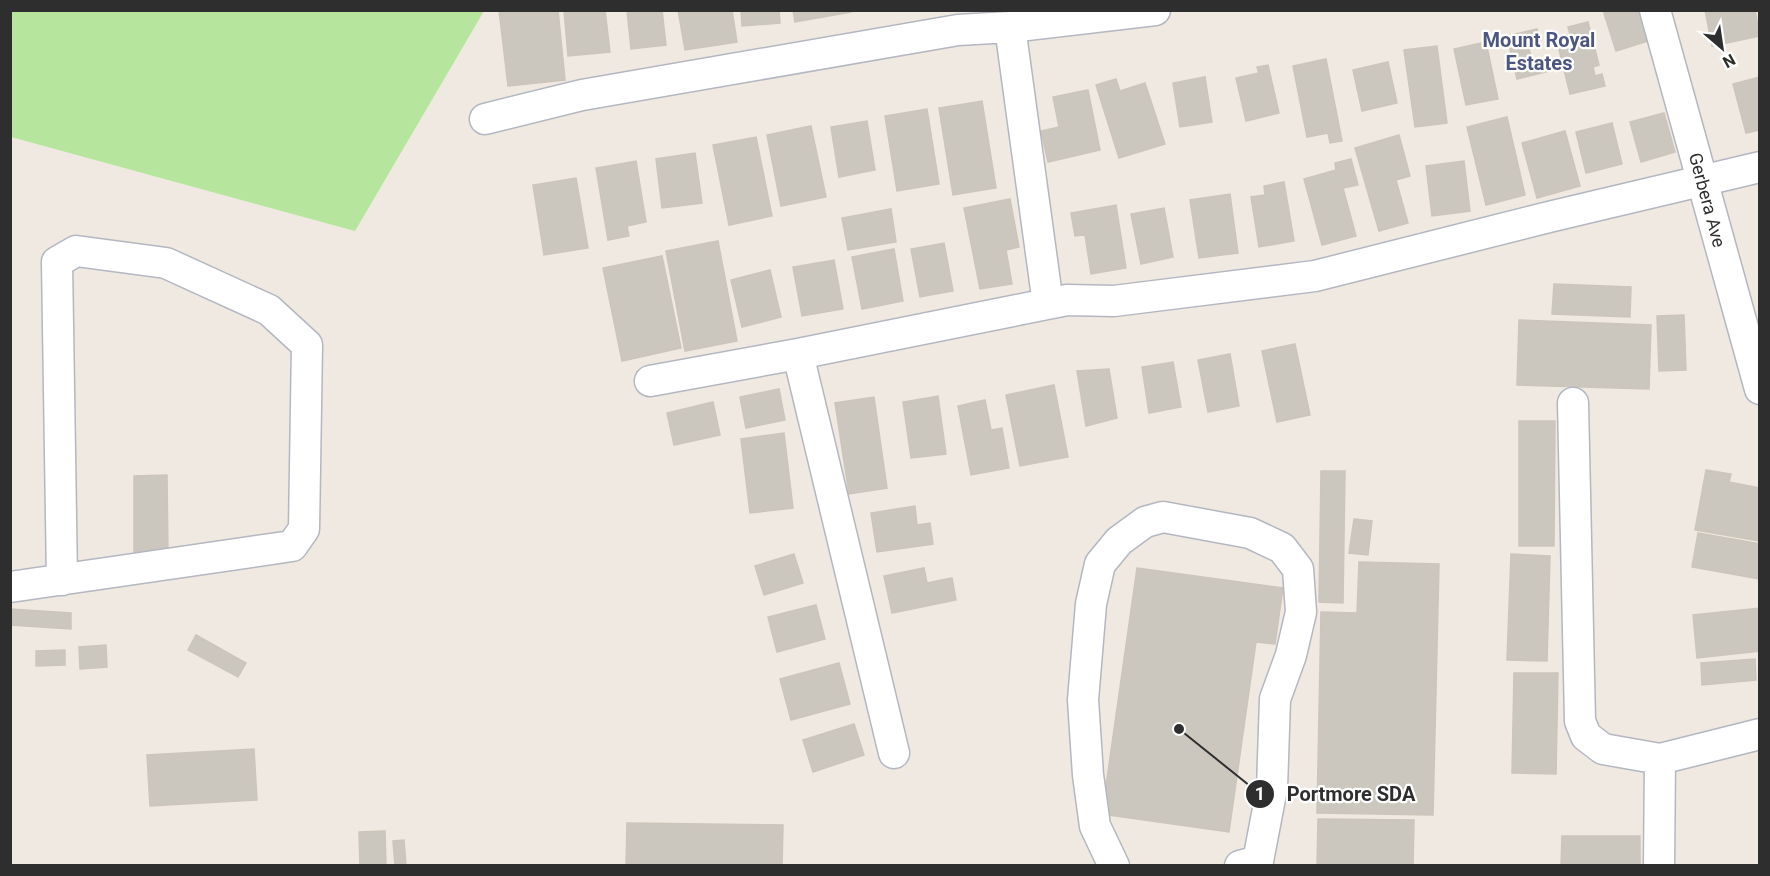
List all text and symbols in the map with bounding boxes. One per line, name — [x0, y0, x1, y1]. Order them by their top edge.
north arrow — [1692, 18, 1752, 78]
district label: Mount Royal Estates — [1483, 28, 1595, 75]
text: N — [1719, 50, 1739, 72]
street label: Gerbera Ave — [1685, 150, 1730, 249]
callout: Portmore SDA — [1245, 775, 1427, 813]
text: Portmore SDA — [1287, 782, 1416, 806]
text: 1 — [1255, 783, 1265, 804]

